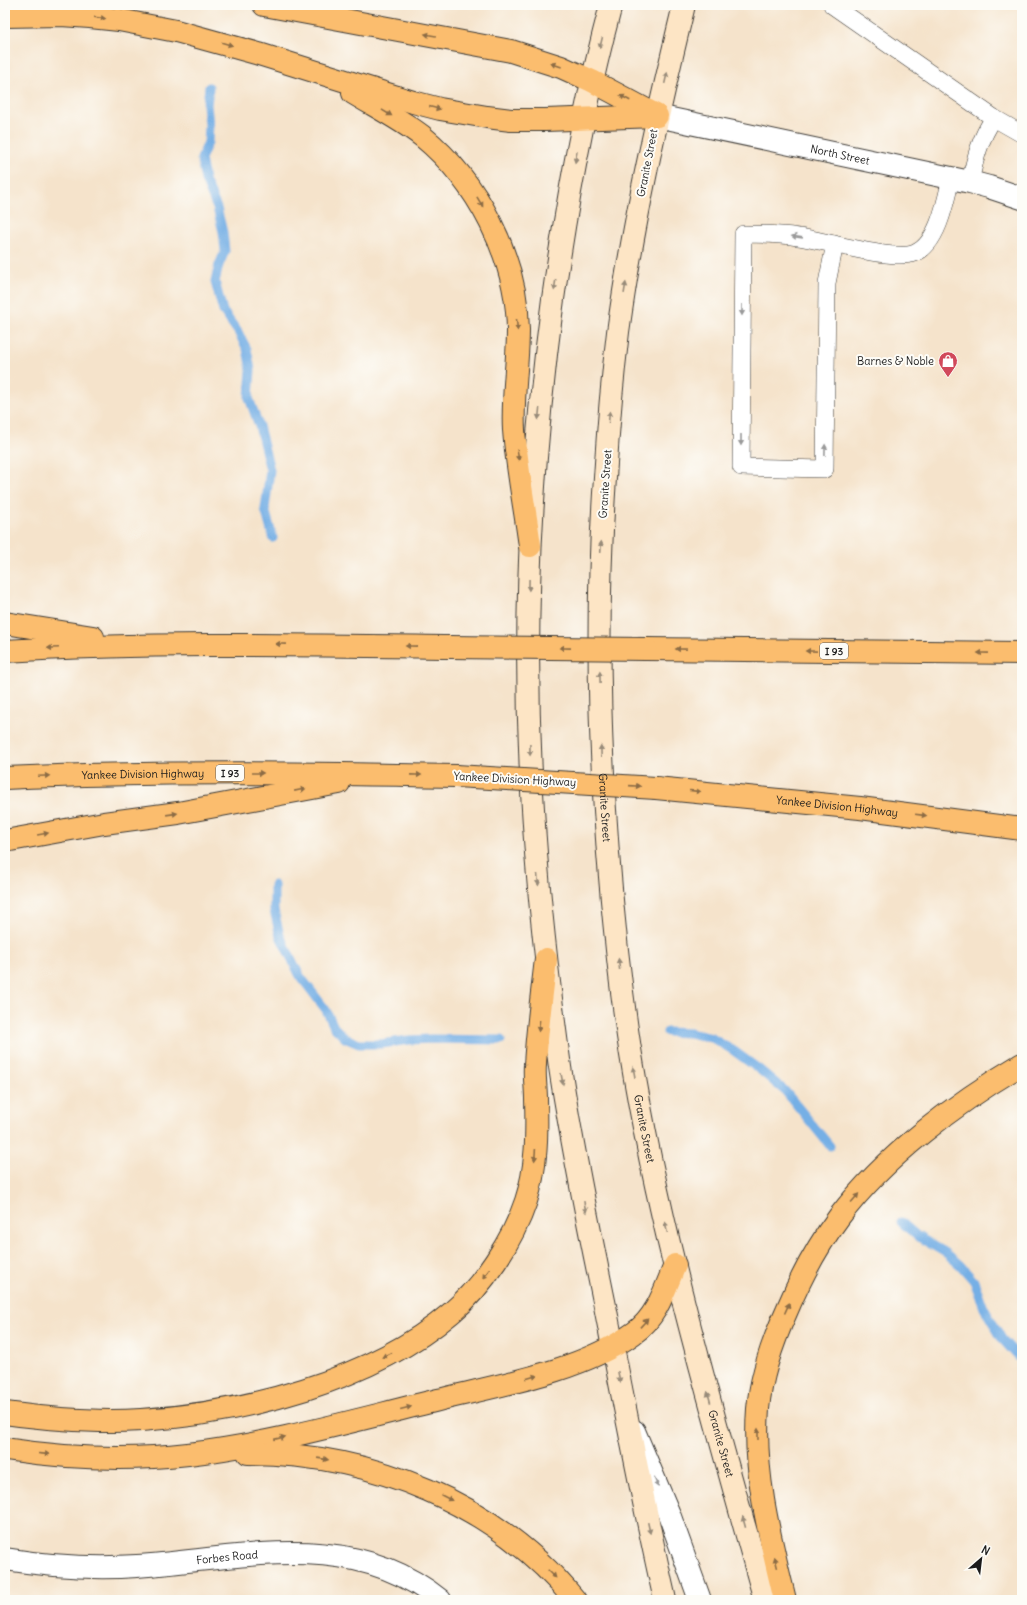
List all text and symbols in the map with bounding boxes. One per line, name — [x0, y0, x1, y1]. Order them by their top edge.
one-way arrow — [94, 15, 106, 21]
one-way arrow — [424, 32, 436, 38]
one-way arrow — [598, 37, 604, 49]
one-way arrow — [221, 41, 233, 47]
one-way arrow — [550, 62, 562, 68]
one-way arrow — [664, 72, 670, 84]
one-way arrow — [619, 95, 630, 102]
one-way arrow — [429, 105, 441, 111]
one-way arrow — [382, 109, 392, 117]
street label: Granite Street — [634, 128, 661, 198]
street label: North Street — [809, 142, 871, 168]
one-way arrow — [573, 151, 579, 163]
one-way arrow — [476, 196, 483, 208]
one-way arrow — [791, 234, 803, 240]
one-way arrow — [552, 279, 558, 291]
one-way arrow — [622, 282, 628, 294]
one-way arrow — [739, 304, 745, 317]
one-way arrow — [514, 319, 521, 331]
shop icon: Barnes & Noble — [937, 350, 959, 378]
place label: Barnes & Noble — [857, 354, 934, 368]
one-way arrow — [536, 408, 543, 420]
one-way arrow — [606, 411, 613, 423]
one-way arrow — [738, 434, 744, 447]
one-way arrow — [822, 443, 828, 456]
one-way arrow — [515, 449, 521, 461]
street label: Granite Street — [596, 449, 614, 519]
one-way arrow — [598, 541, 605, 553]
one-way arrow — [526, 579, 532, 592]
one-way arrow — [274, 641, 287, 647]
one-way arrow — [404, 643, 417, 649]
road number: I 93 — [820, 643, 848, 659]
one-way arrow — [46, 645, 59, 651]
one-way arrow — [558, 645, 571, 651]
one-way arrow — [675, 646, 687, 653]
one-way arrow — [804, 648, 817, 654]
one-way arrow — [976, 650, 989, 656]
one-way arrow — [596, 671, 603, 683]
one-way arrow — [527, 744, 533, 757]
one-way arrow — [598, 745, 605, 757]
road number: I 93 — [216, 765, 244, 781]
street label: Yankee Division Highway — [81, 766, 204, 782]
street label: Yankee Division Highway — [453, 769, 577, 789]
one-way arrow — [252, 770, 265, 776]
one-way arrow — [410, 772, 423, 778]
one-way arrow — [38, 773, 50, 780]
street label: Granite Street — [596, 773, 614, 843]
one-way arrow — [629, 783, 641, 790]
one-way arrow — [294, 787, 306, 793]
one-way arrow — [688, 788, 701, 794]
street label: Yankee Division Highway — [775, 793, 899, 820]
one-way arrow — [166, 811, 178, 817]
one-way arrow — [915, 812, 927, 818]
one-way arrow — [37, 830, 49, 836]
one-way arrow — [535, 874, 541, 886]
one-way arrow — [616, 958, 622, 970]
one-way arrow — [536, 1019, 542, 1032]
one-way arrow — [631, 1066, 637, 1078]
one-way arrow — [559, 1073, 565, 1085]
street label: Granite Street — [631, 1094, 658, 1164]
one-way arrow — [531, 1149, 538, 1161]
one-way arrow — [850, 1193, 860, 1203]
one-way arrow — [583, 1200, 589, 1213]
one-way arrow — [663, 1220, 669, 1232]
one-way arrow — [482, 1268, 490, 1279]
one-way arrow — [784, 1303, 790, 1314]
one-way arrow — [639, 1318, 649, 1328]
one-way arrow — [381, 1352, 392, 1358]
one-way arrow — [616, 1370, 622, 1383]
one-way arrow — [527, 1374, 539, 1380]
one-way arrow — [706, 1390, 712, 1402]
one-way arrow — [400, 1404, 412, 1410]
street label: Granite Street — [705, 1408, 737, 1479]
one-way arrow — [755, 1427, 761, 1440]
one-way arrow — [274, 1435, 286, 1441]
one-way arrow — [38, 1450, 50, 1457]
one-way arrow — [317, 1456, 329, 1462]
one-way arrow — [653, 1476, 659, 1488]
one-way arrow — [441, 1495, 452, 1501]
one-way arrow — [740, 1516, 746, 1528]
one-way arrow — [647, 1522, 653, 1534]
north arrow — [961, 1539, 1001, 1579]
text: N — [979, 1542, 992, 1558]
street label: Forbes Road — [196, 1547, 259, 1567]
one-way arrow — [773, 1556, 779, 1568]
one-way arrow — [547, 1569, 556, 1579]

